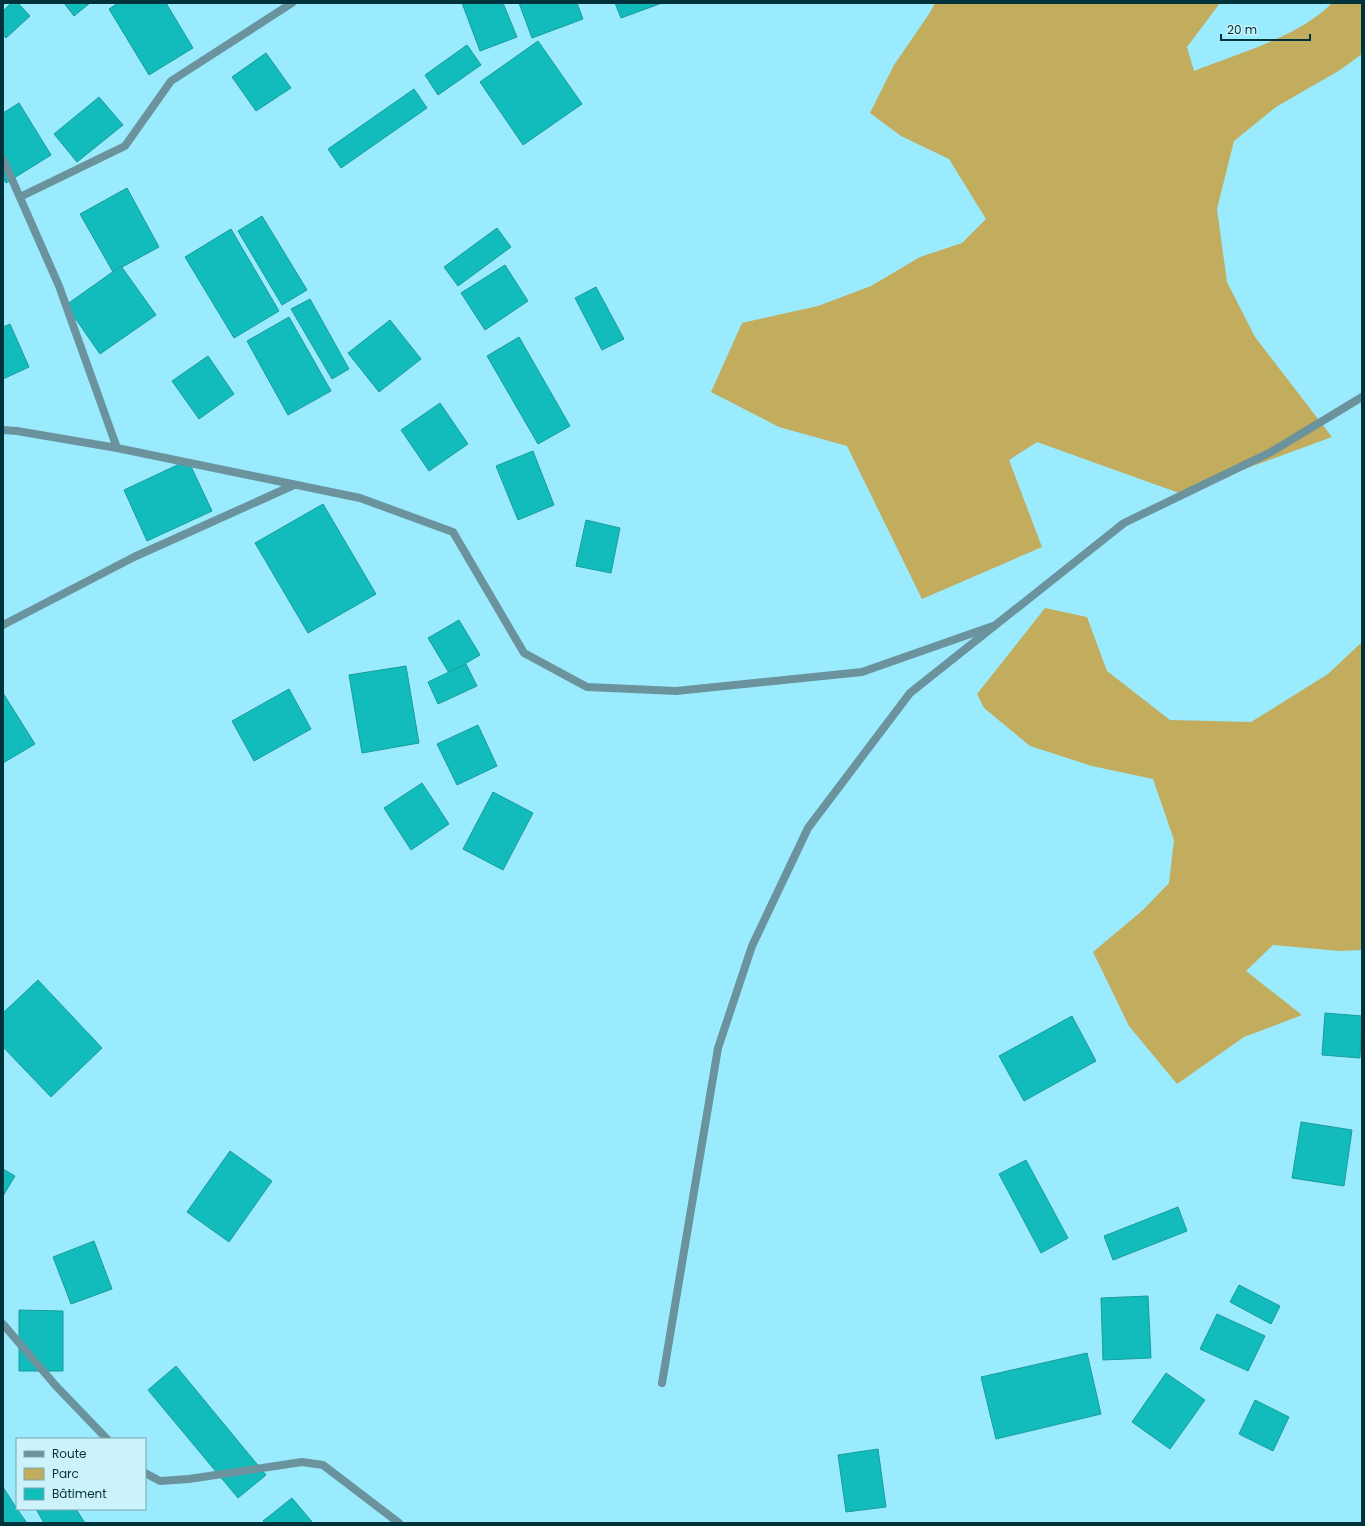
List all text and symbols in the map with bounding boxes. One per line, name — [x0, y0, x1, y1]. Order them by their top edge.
scale bar — [1221, 16, 1310, 42]
text: 20 m — [1227, 21, 1257, 38]
legend — [16, 1438, 146, 1510]
text: Route — [52, 1445, 86, 1462]
text: Parc — [52, 1465, 79, 1482]
text: Bâtiment — [52, 1485, 107, 1502]

